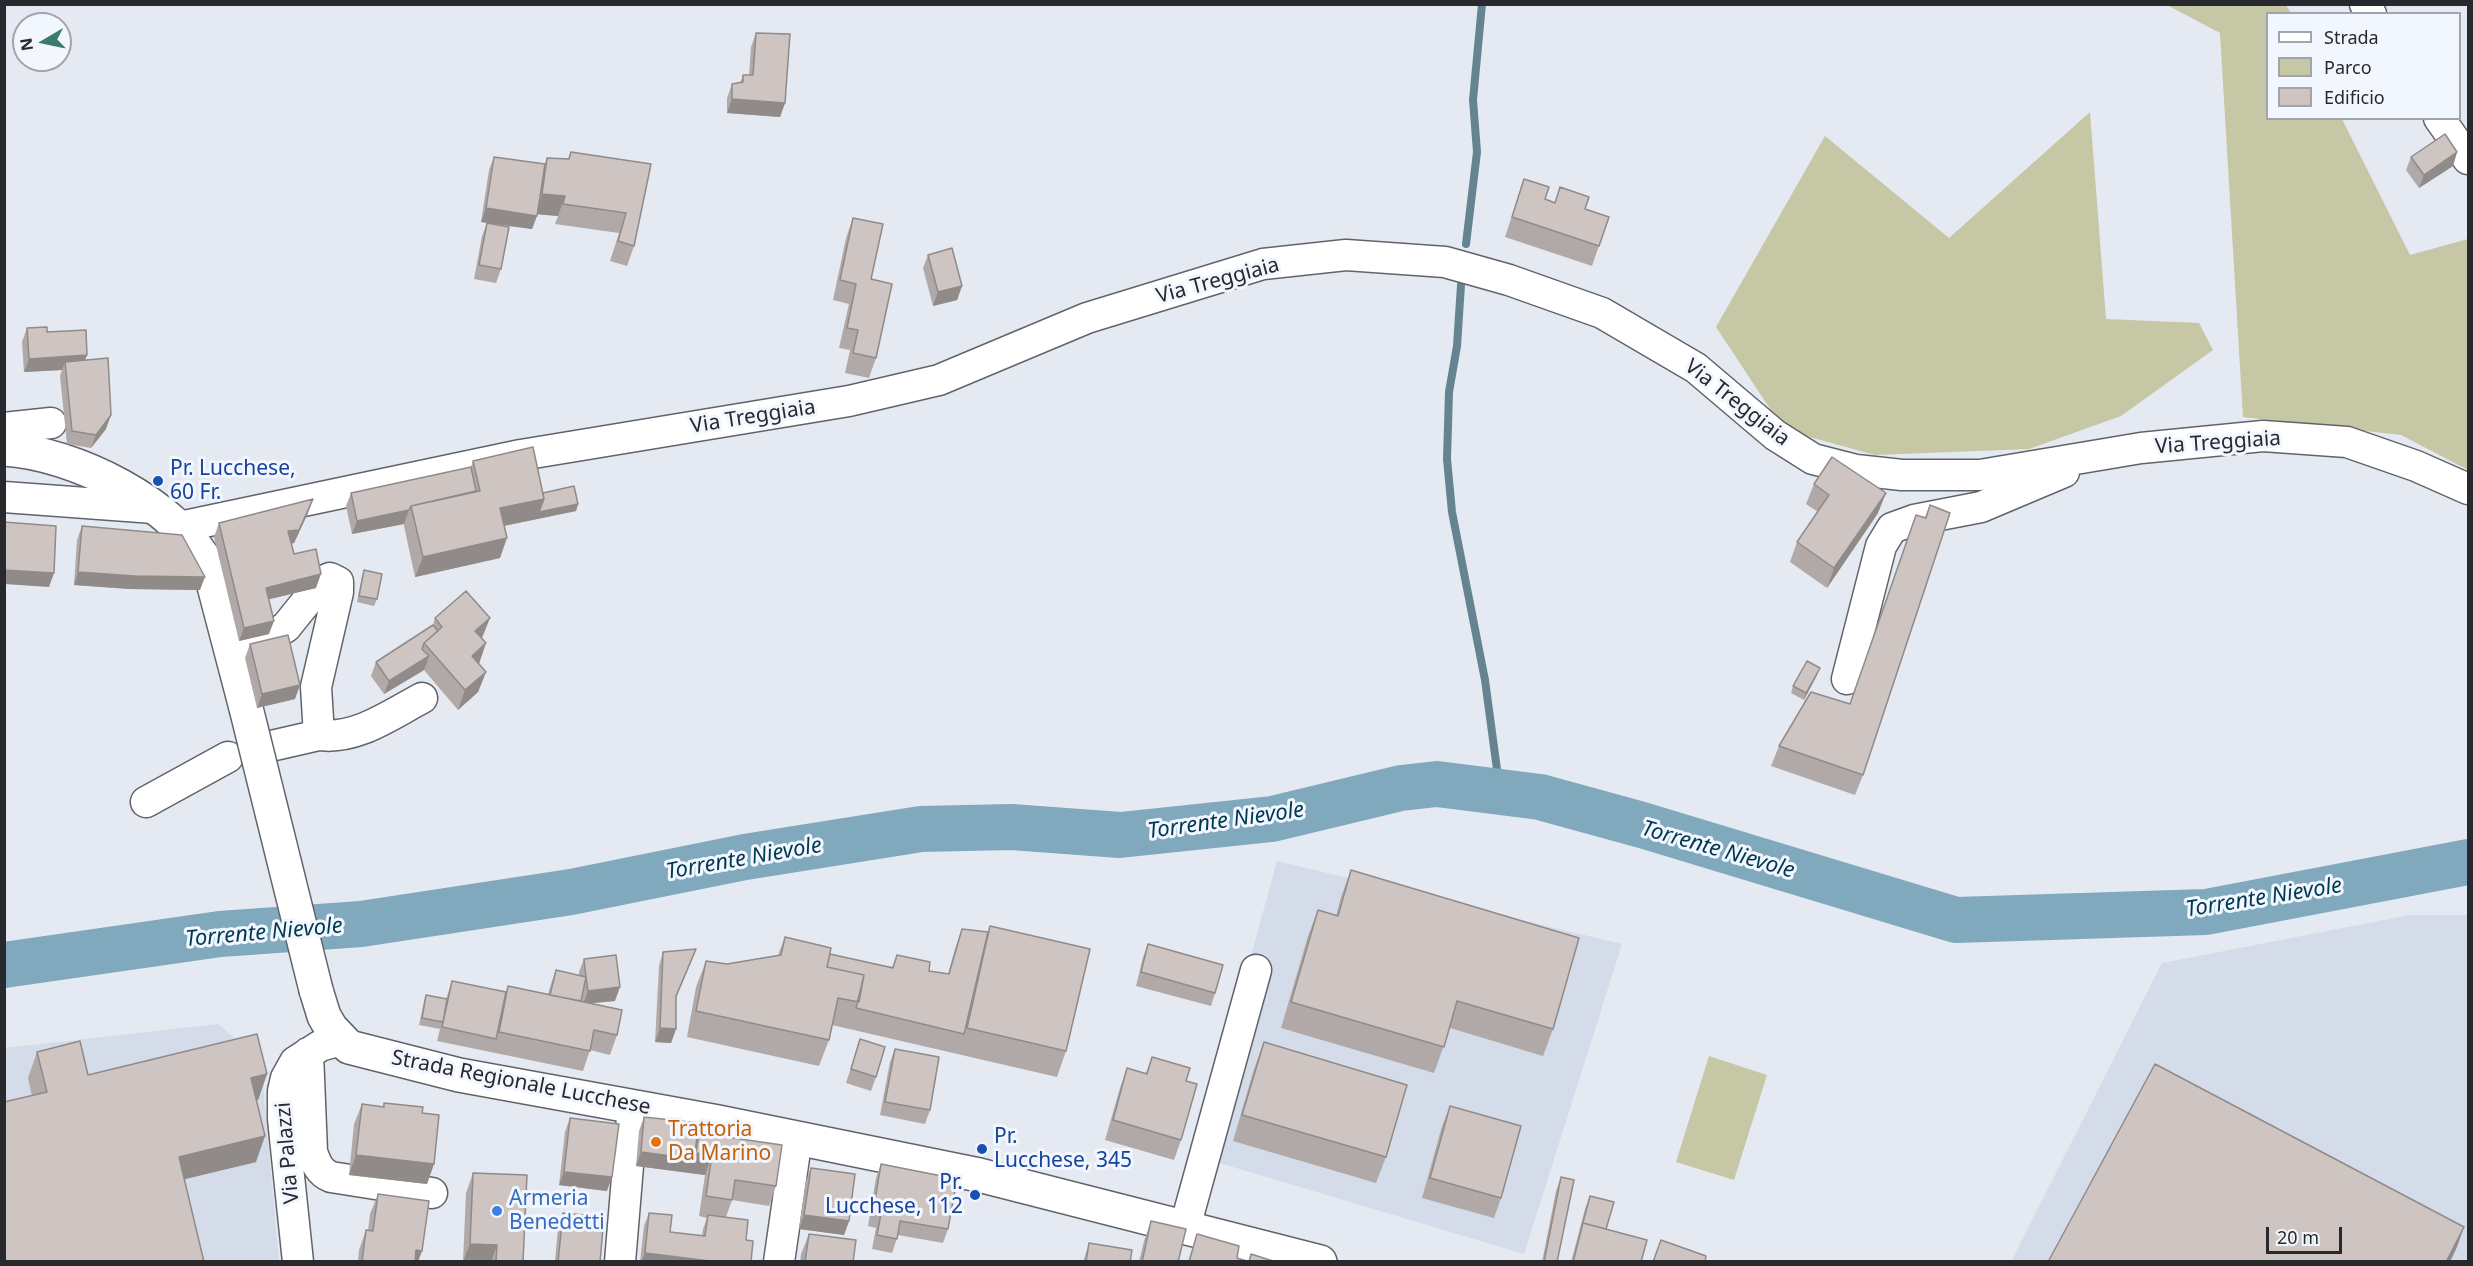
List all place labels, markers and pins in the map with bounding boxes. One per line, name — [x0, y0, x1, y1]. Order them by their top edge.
place label: Pr. Lucchese, 60 Fr. — [170, 456, 296, 506]
marker: Pr. Lucchese, 60 Fr. — [151, 474, 165, 488]
place label: Trattoria Da Marino — [668, 1117, 771, 1167]
place label: Pr. Lucchese, 345 — [994, 1124, 1132, 1174]
marker: Trattoria Da Marino — [649, 1135, 663, 1149]
marker: Pr. Lucchese, 345 — [975, 1142, 989, 1156]
place label: Pr. Lucchese, 112 — [825, 1170, 963, 1220]
place label: Armeria Benedetti — [509, 1186, 605, 1236]
marker: Pr. Lucchese, 112 — [968, 1188, 982, 1202]
marker: Armeria Benedetti — [490, 1204, 504, 1218]

